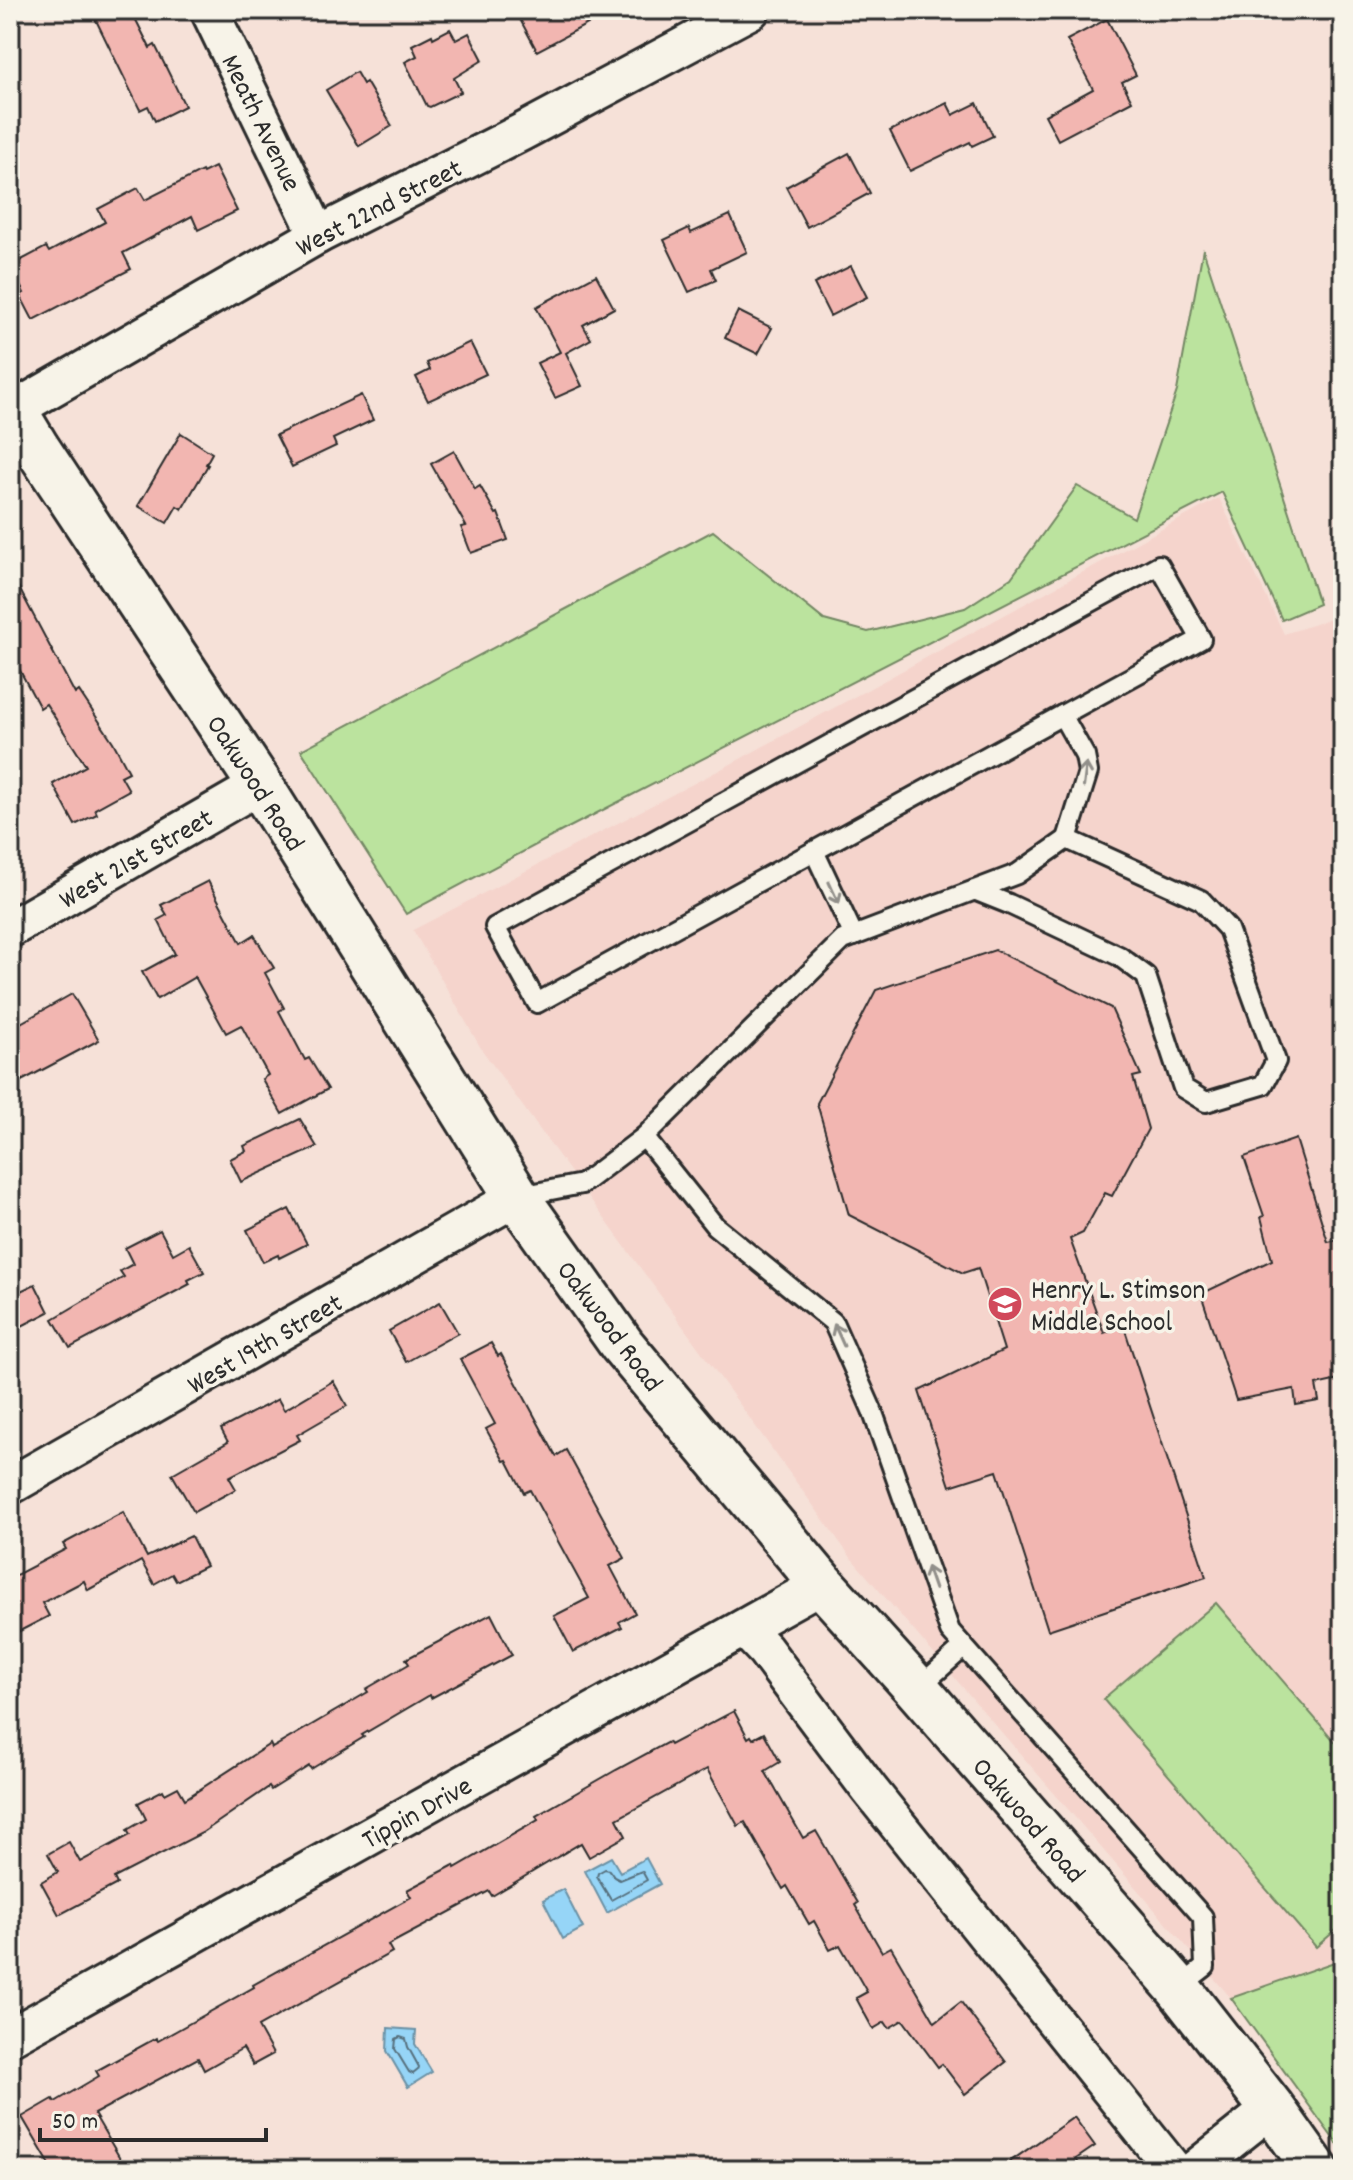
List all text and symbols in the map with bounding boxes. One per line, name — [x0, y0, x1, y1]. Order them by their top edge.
street label: Meath Avenue — [208, 49, 309, 199]
street label: West 22nd Street — [290, 151, 470, 270]
street label: Oakwood Road — [194, 709, 312, 861]
one-way arrow — [1077, 763, 1092, 789]
street label: West 21st Street — [53, 801, 222, 922]
one-way arrow — [827, 881, 842, 905]
street label: Oakwood Road — [544, 1254, 670, 1402]
place label: Henry L. Stimson Middle School — [1031, 1273, 1205, 1345]
school or university icon: Henry L. Stimson Middle School — [986, 1285, 1024, 1323]
street label: West 19th Street — [181, 1286, 352, 1407]
one-way arrow — [831, 1323, 846, 1347]
one-way arrow — [923, 1566, 937, 1591]
street label: Oakwood Road — [960, 1750, 1092, 1894]
street label: Tippin Drive — [356, 1769, 481, 1862]
scale bar — [40, 2092, 266, 2142]
text: 50 m — [52, 2106, 98, 2140]

